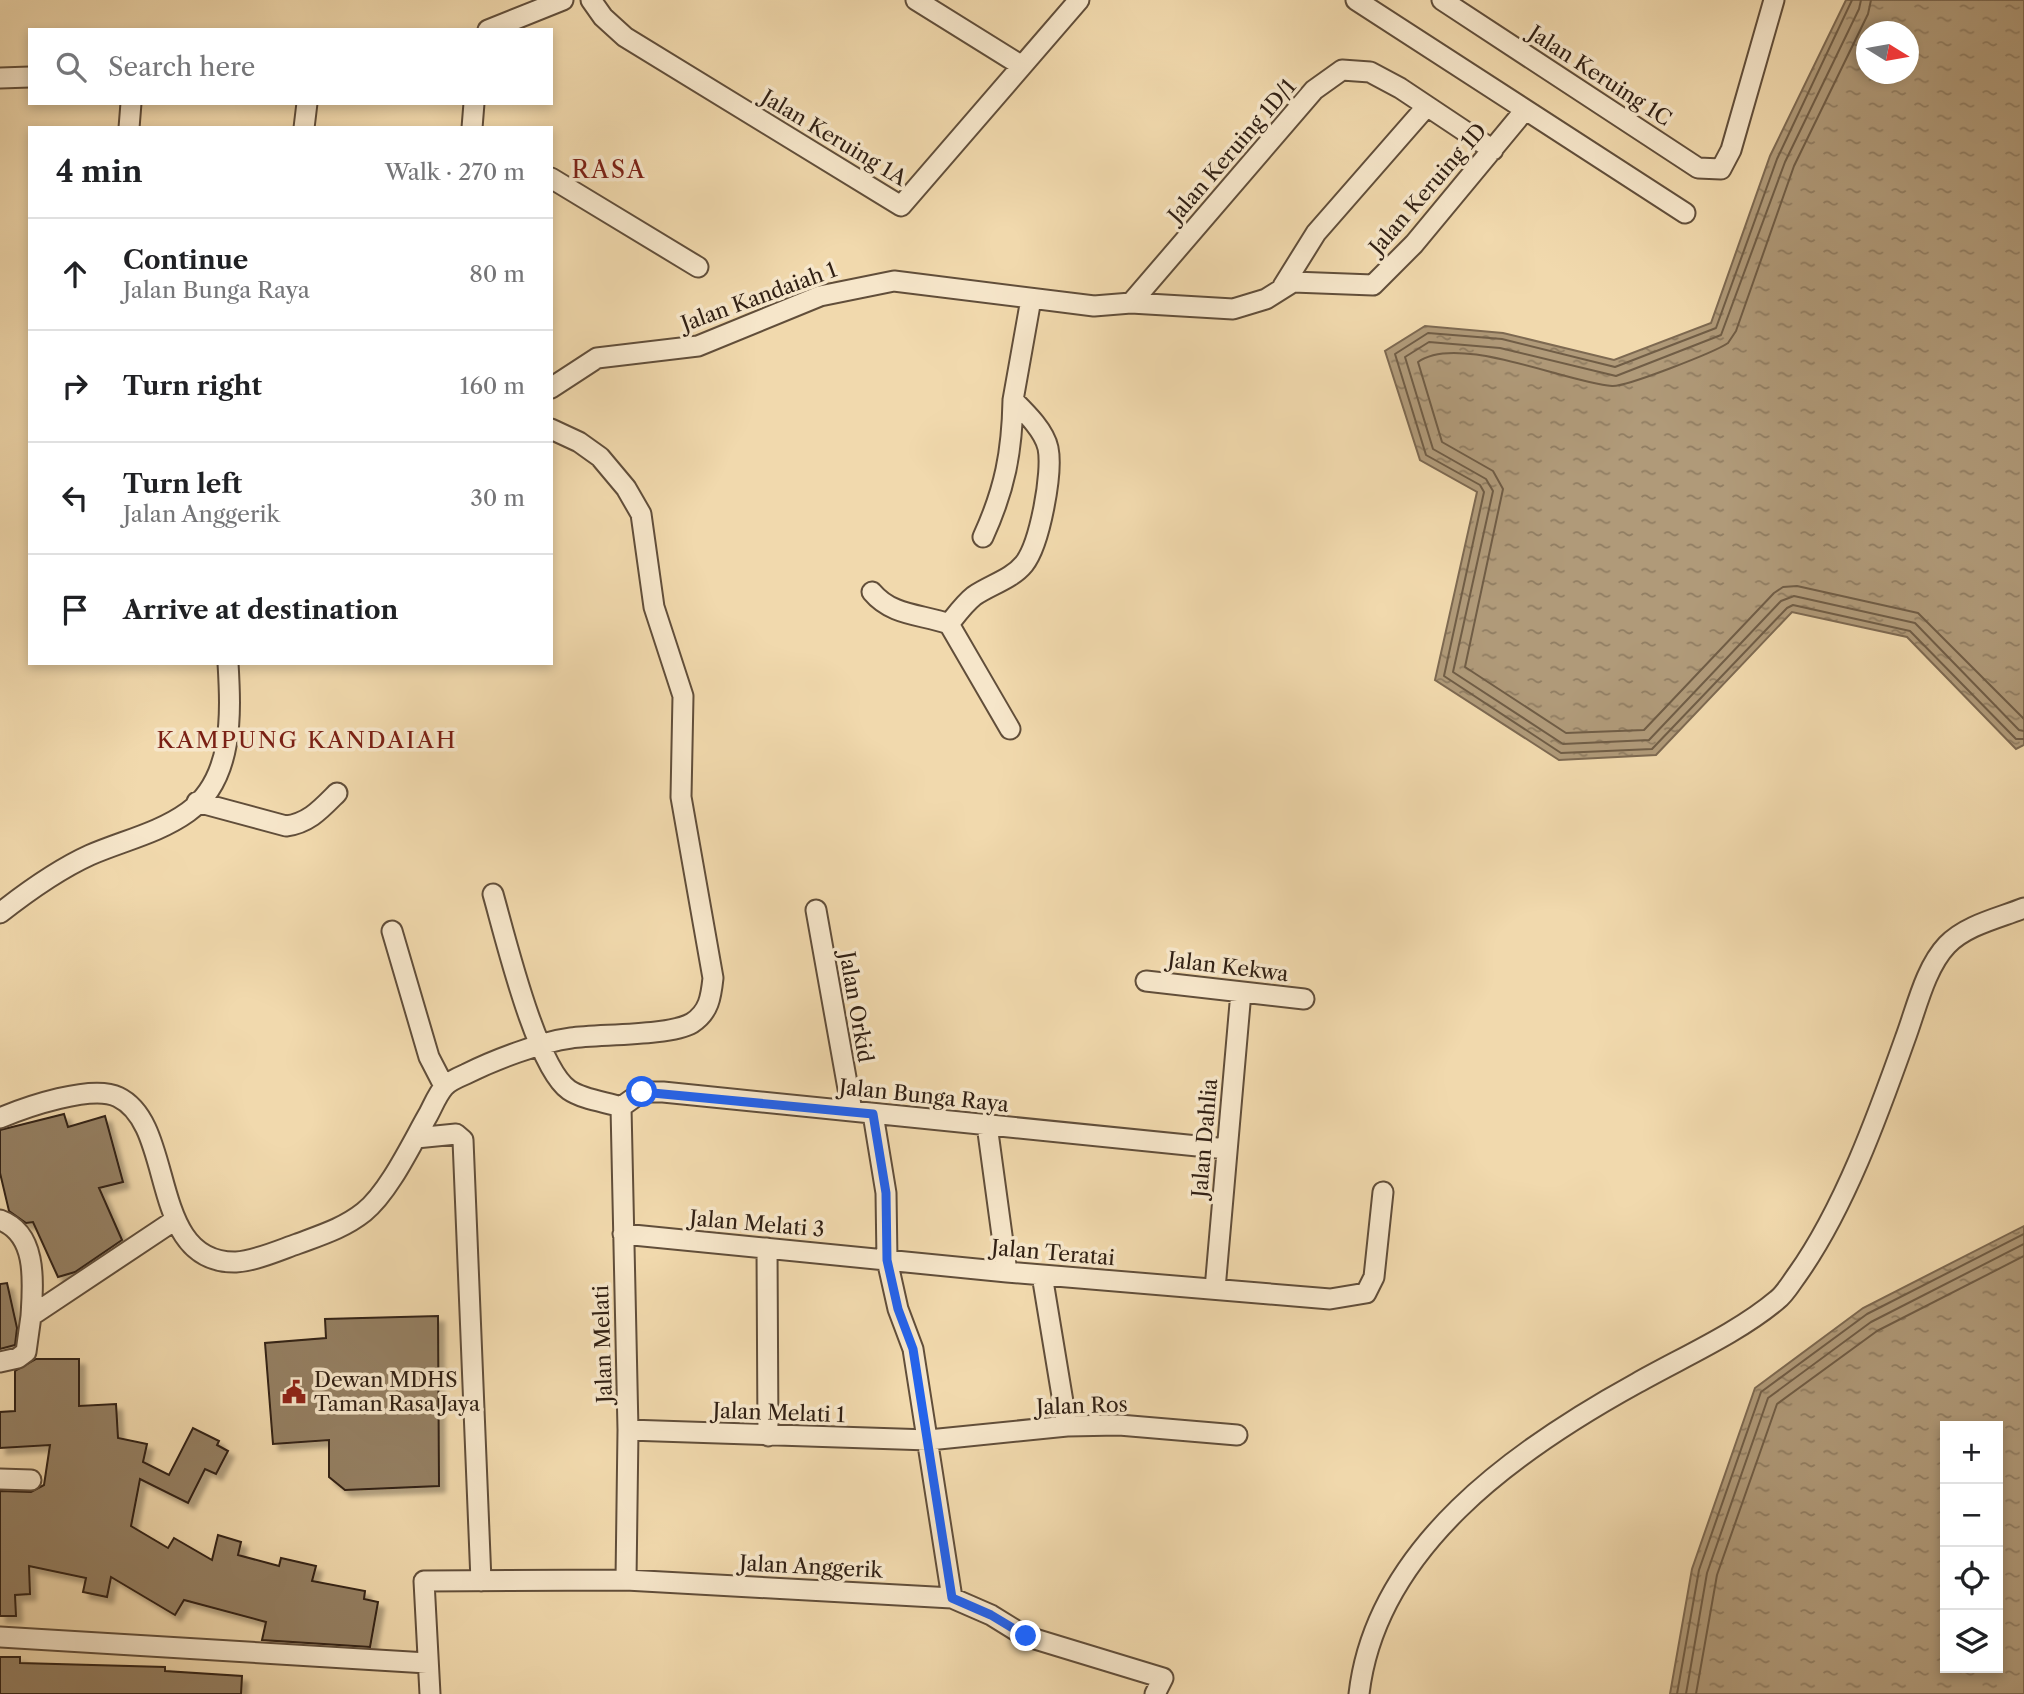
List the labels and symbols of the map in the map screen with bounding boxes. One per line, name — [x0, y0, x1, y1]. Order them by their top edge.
street label: Jalan Keruing 1C — [1522, 19, 1676, 131]
north arrow — [1856, 21, 1919, 84]
street label: Jalan Keruing 1D/1 — [1161, 74, 1301, 230]
street label: Jalan Keruing 1A — [754, 83, 912, 191]
street label: Jalan Keruing 1D — [1362, 118, 1491, 262]
district label: RASA — [571, 155, 647, 184]
street label: Jalan Kandaiah 1 — [675, 257, 840, 337]
district label: KAMPUNG KANDAIAH — [157, 726, 457, 754]
street label: Jalan Kekwa — [1163, 946, 1291, 986]
street label: Jalan Orkid — [834, 947, 879, 1064]
street label: Jalan Bunga Raya — [835, 1074, 1011, 1117]
route start — [626, 1076, 657, 1107]
street label: Jalan Dahlia — [1187, 1077, 1222, 1201]
street label: Jalan Melati 3 — [686, 1205, 825, 1242]
street label: Jalan Teratai — [987, 1234, 1116, 1270]
street label: Jalan Melati — [588, 1285, 617, 1406]
place label: Dewan MDHS Taman Rasa Jaya — [314, 1367, 481, 1416]
public building icon: Dewan MDHS Taman Rasa Jaya — [280, 1378, 308, 1406]
street label: Jalan Ros — [1033, 1391, 1128, 1420]
street label: Jalan Melati 1 — [709, 1398, 846, 1427]
street label: Jalan Anggerik — [736, 1550, 884, 1583]
route end — [1010, 1620, 1041, 1651]

